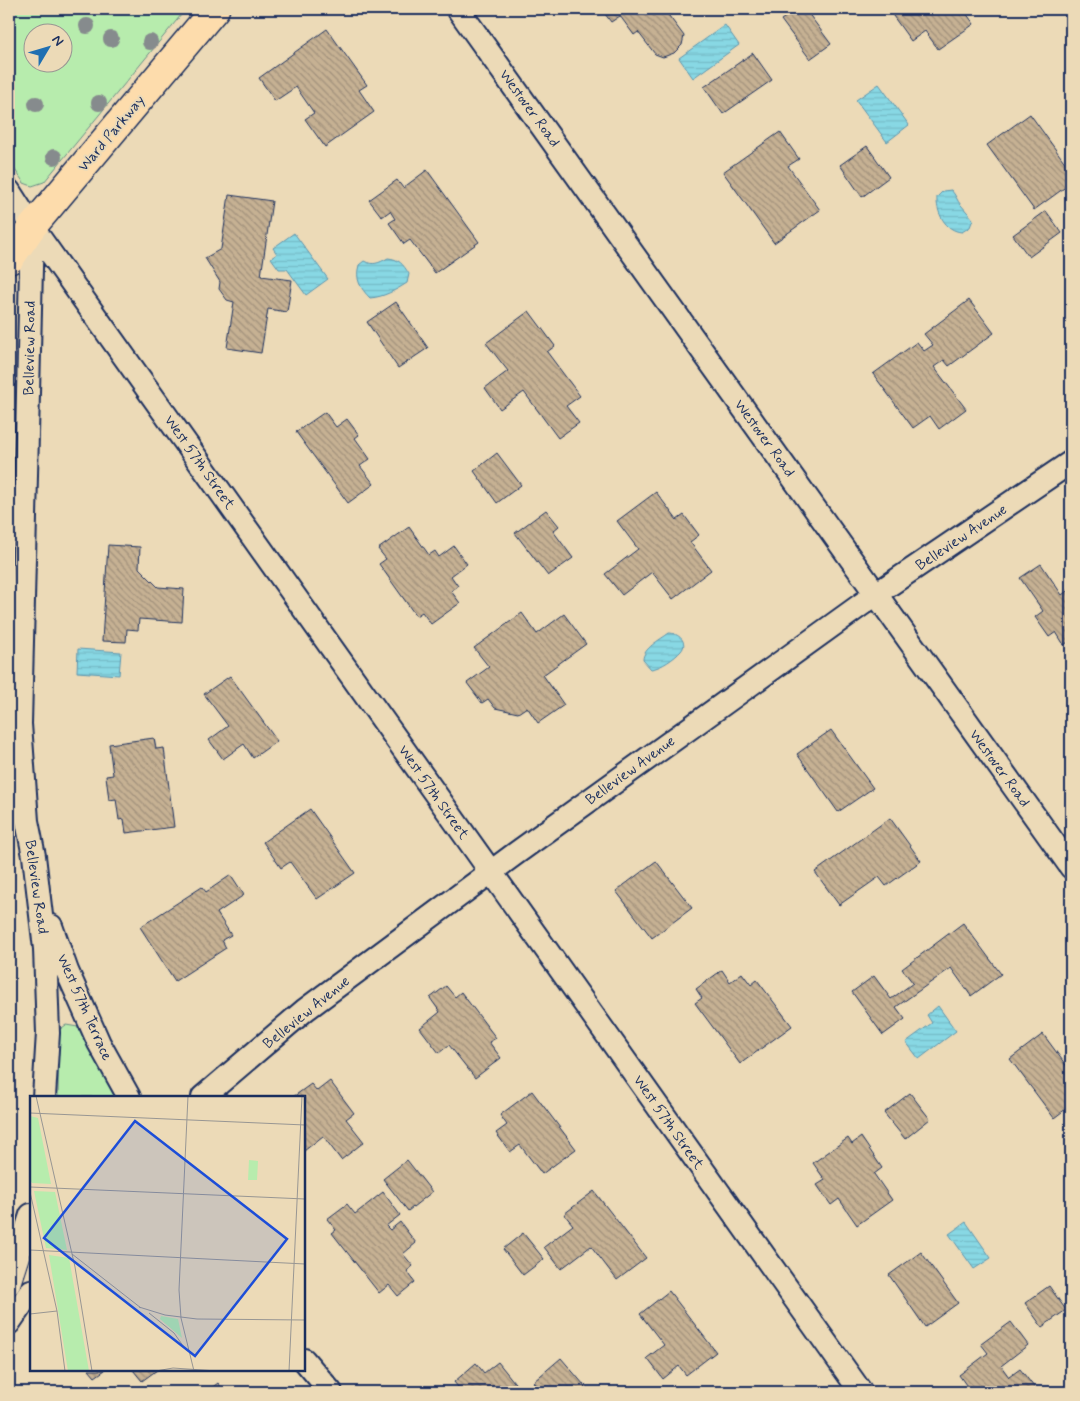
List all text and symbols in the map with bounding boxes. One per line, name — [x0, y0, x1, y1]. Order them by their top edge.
north arrow — [22, 22, 72, 72]
text: N — [47, 31, 67, 50]
street label: Westover Road — [494, 66, 564, 151]
street label: Ward Parkway — [74, 91, 150, 176]
street label: Belleview Road — [19, 300, 41, 396]
street label: Westover Road — [729, 396, 799, 481]
street label: West 57th Street — [159, 411, 239, 514]
street label: Belleview Avenue — [912, 500, 1011, 576]
street label: Westover Road — [964, 726, 1034, 811]
street label: Belleview Avenue — [582, 731, 680, 810]
street label: West 57th Street — [393, 741, 473, 844]
street label: Belleview Road — [20, 839, 53, 936]
street label: West 57th Terrace — [52, 951, 117, 1064]
street label: Belleview Avenue — [259, 971, 354, 1054]
street label: West 57th Street — [628, 1071, 708, 1174]
inset map — [30, 1096, 305, 1371]

